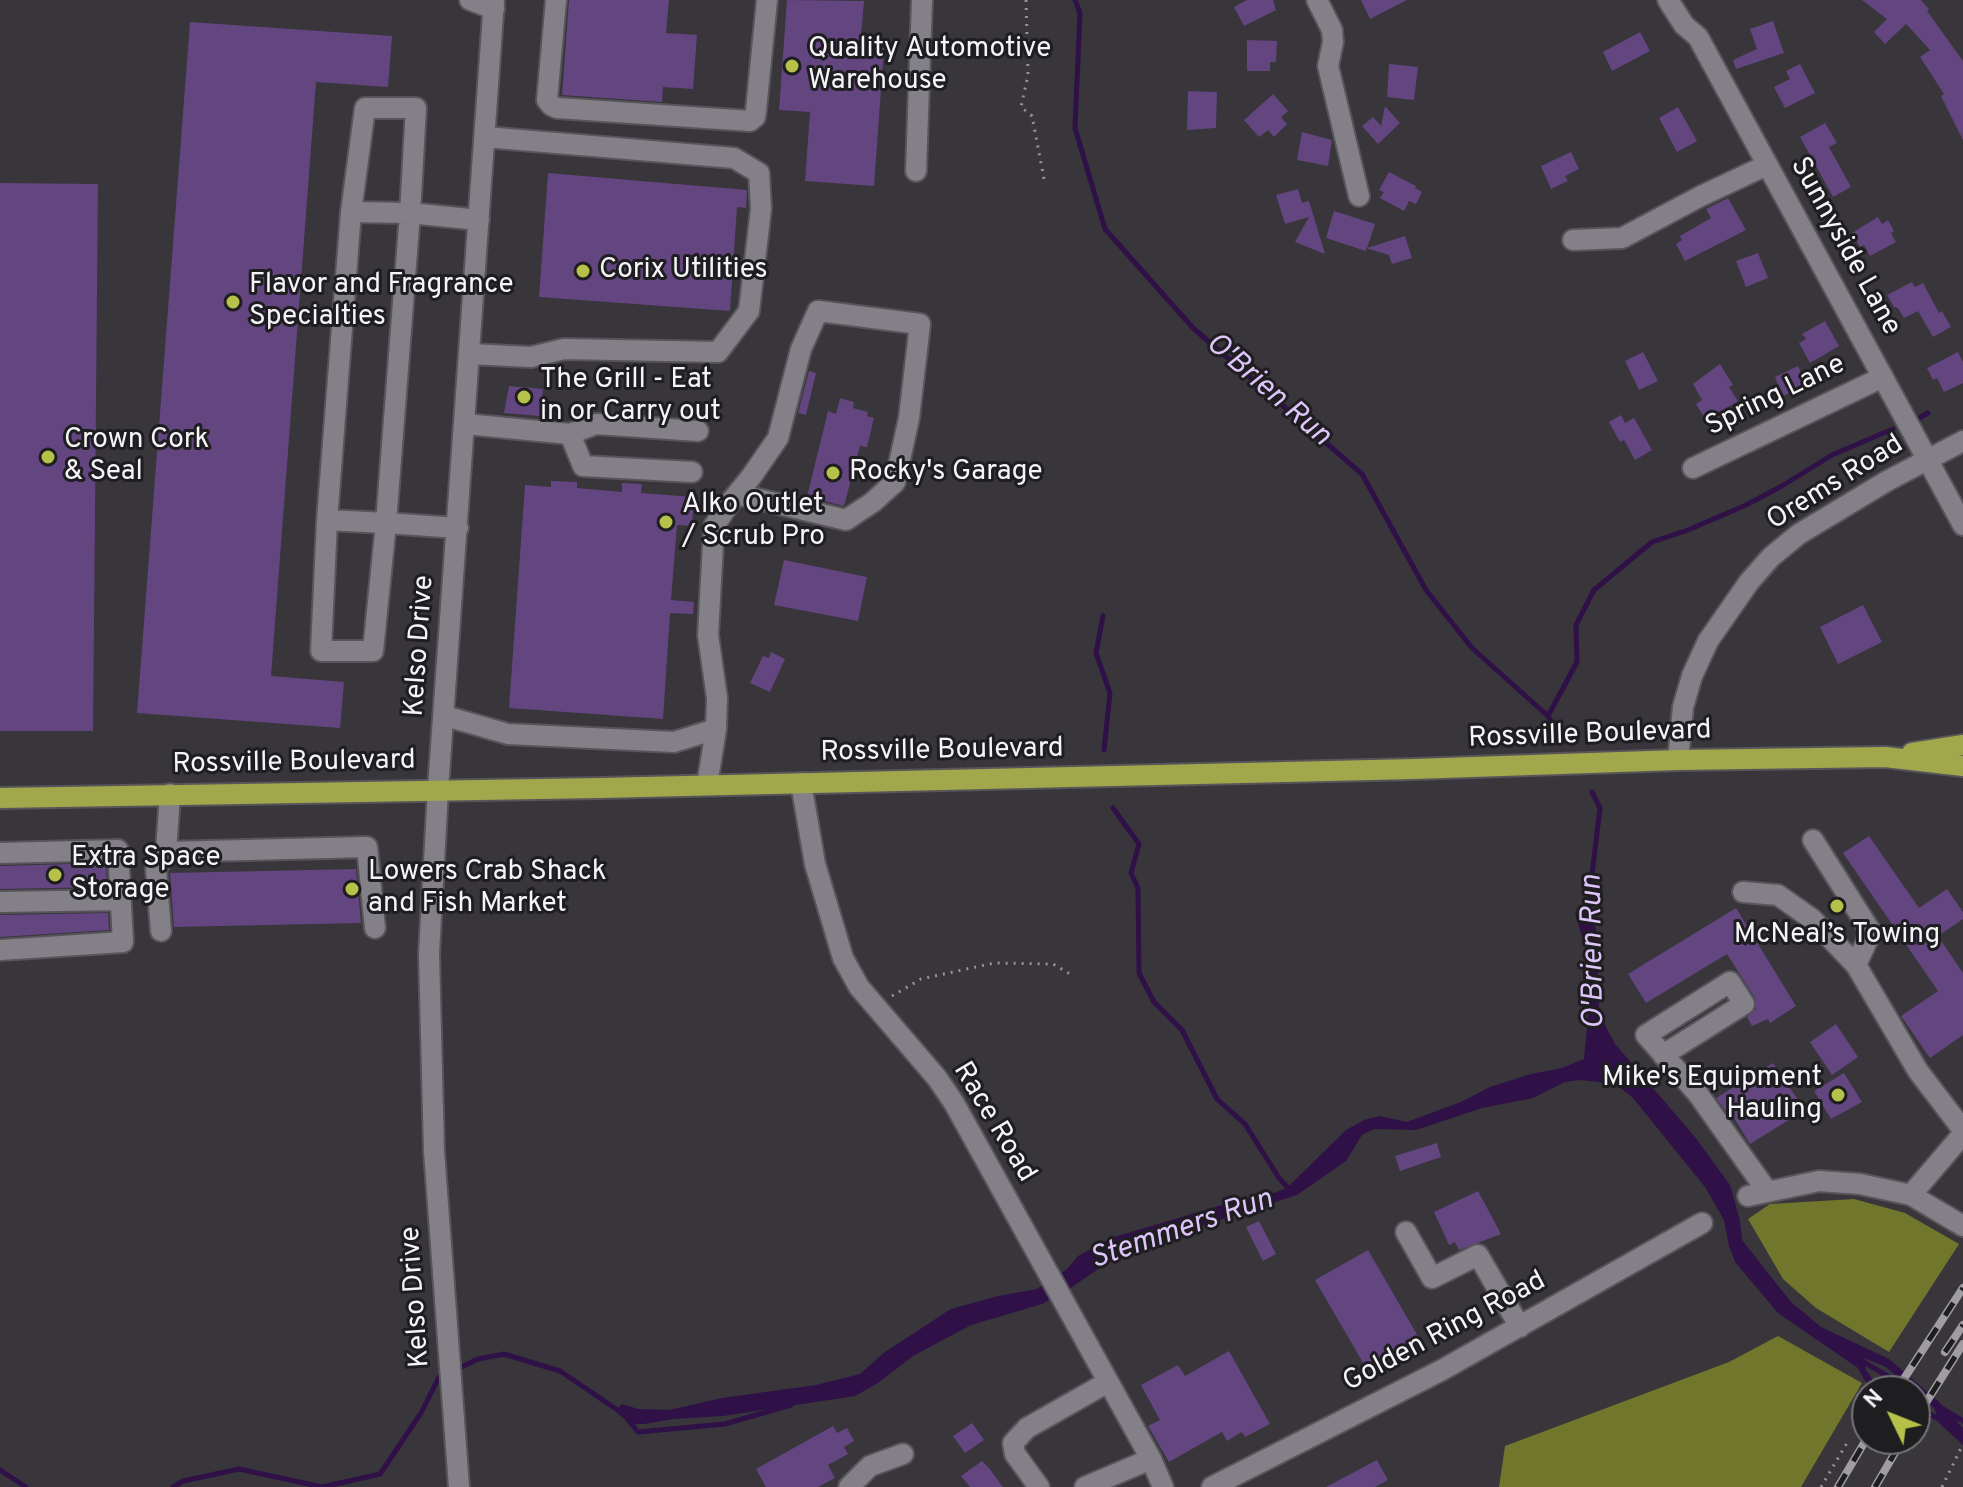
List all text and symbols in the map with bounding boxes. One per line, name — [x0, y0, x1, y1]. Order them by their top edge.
place label: Quality Automotive Warehouse — [808, 33, 1051, 99]
marker: Quality Automotive Warehouse — [783, 57, 801, 75]
street label: Sunnyside Lane — [1781, 152, 1907, 342]
place label: Corix Utilities — [599, 254, 768, 288]
marker: Corix Utilities — [574, 262, 592, 280]
place label: Flavor and Fragrance Specialties — [249, 269, 513, 335]
marker: Flavor and Fragrance Specialties — [224, 293, 242, 311]
water label: O'Brien Run — [1197, 327, 1337, 455]
street label: Spring Lane — [1701, 349, 1851, 445]
place label: The Grill - Eat in or Carry out — [540, 364, 721, 430]
marker: The Grill - Eat in or Carry out — [515, 388, 533, 406]
place label: Crown Cork & Seal — [64, 424, 209, 490]
street label: Orems Road — [1762, 429, 1910, 539]
marker: Crown Cork & Seal — [39, 448, 57, 466]
place label: Rocky's Garage — [849, 456, 1042, 490]
marker: Rocky's Garage — [824, 464, 842, 482]
place label: Alko Outlet / Scrub Pro — [682, 489, 825, 555]
marker: Alko Outlet / Scrub Pro — [657, 513, 675, 531]
street label: Kelso Drive — [399, 574, 443, 718]
street label: Rossville Boulevard — [1468, 715, 1712, 757]
street label: Rossville Boulevard — [820, 733, 1064, 771]
street label: Rossville Boulevard — [172, 745, 416, 783]
place label: Extra Space Storage — [71, 842, 220, 908]
place label: Lowers Crab Shack and Fish Market — [368, 856, 607, 922]
marker: Extra Space Storage — [46, 866, 64, 884]
water label: O'Brien Run — [1576, 874, 1614, 1030]
marker: Lowers Crab Shack and Fish Market — [343, 880, 361, 898]
marker: McNeal’s Towing — [1828, 897, 1846, 915]
place label: McNeal’s Towing — [1734, 919, 1940, 953]
street label: Race Road — [944, 1057, 1042, 1189]
place label: Mike's Equipment Hauling — [1602, 1062, 1822, 1128]
marker: Mike's Equipment Hauling — [1829, 1086, 1847, 1104]
water label: Stemmers Run — [1086, 1183, 1278, 1279]
street label: Kelso Drive — [395, 1225, 439, 1369]
street label: Golden Ring Road — [1338, 1265, 1552, 1401]
north arrow — [1851, 1375, 1931, 1455]
text: N — [1859, 1385, 1890, 1415]

